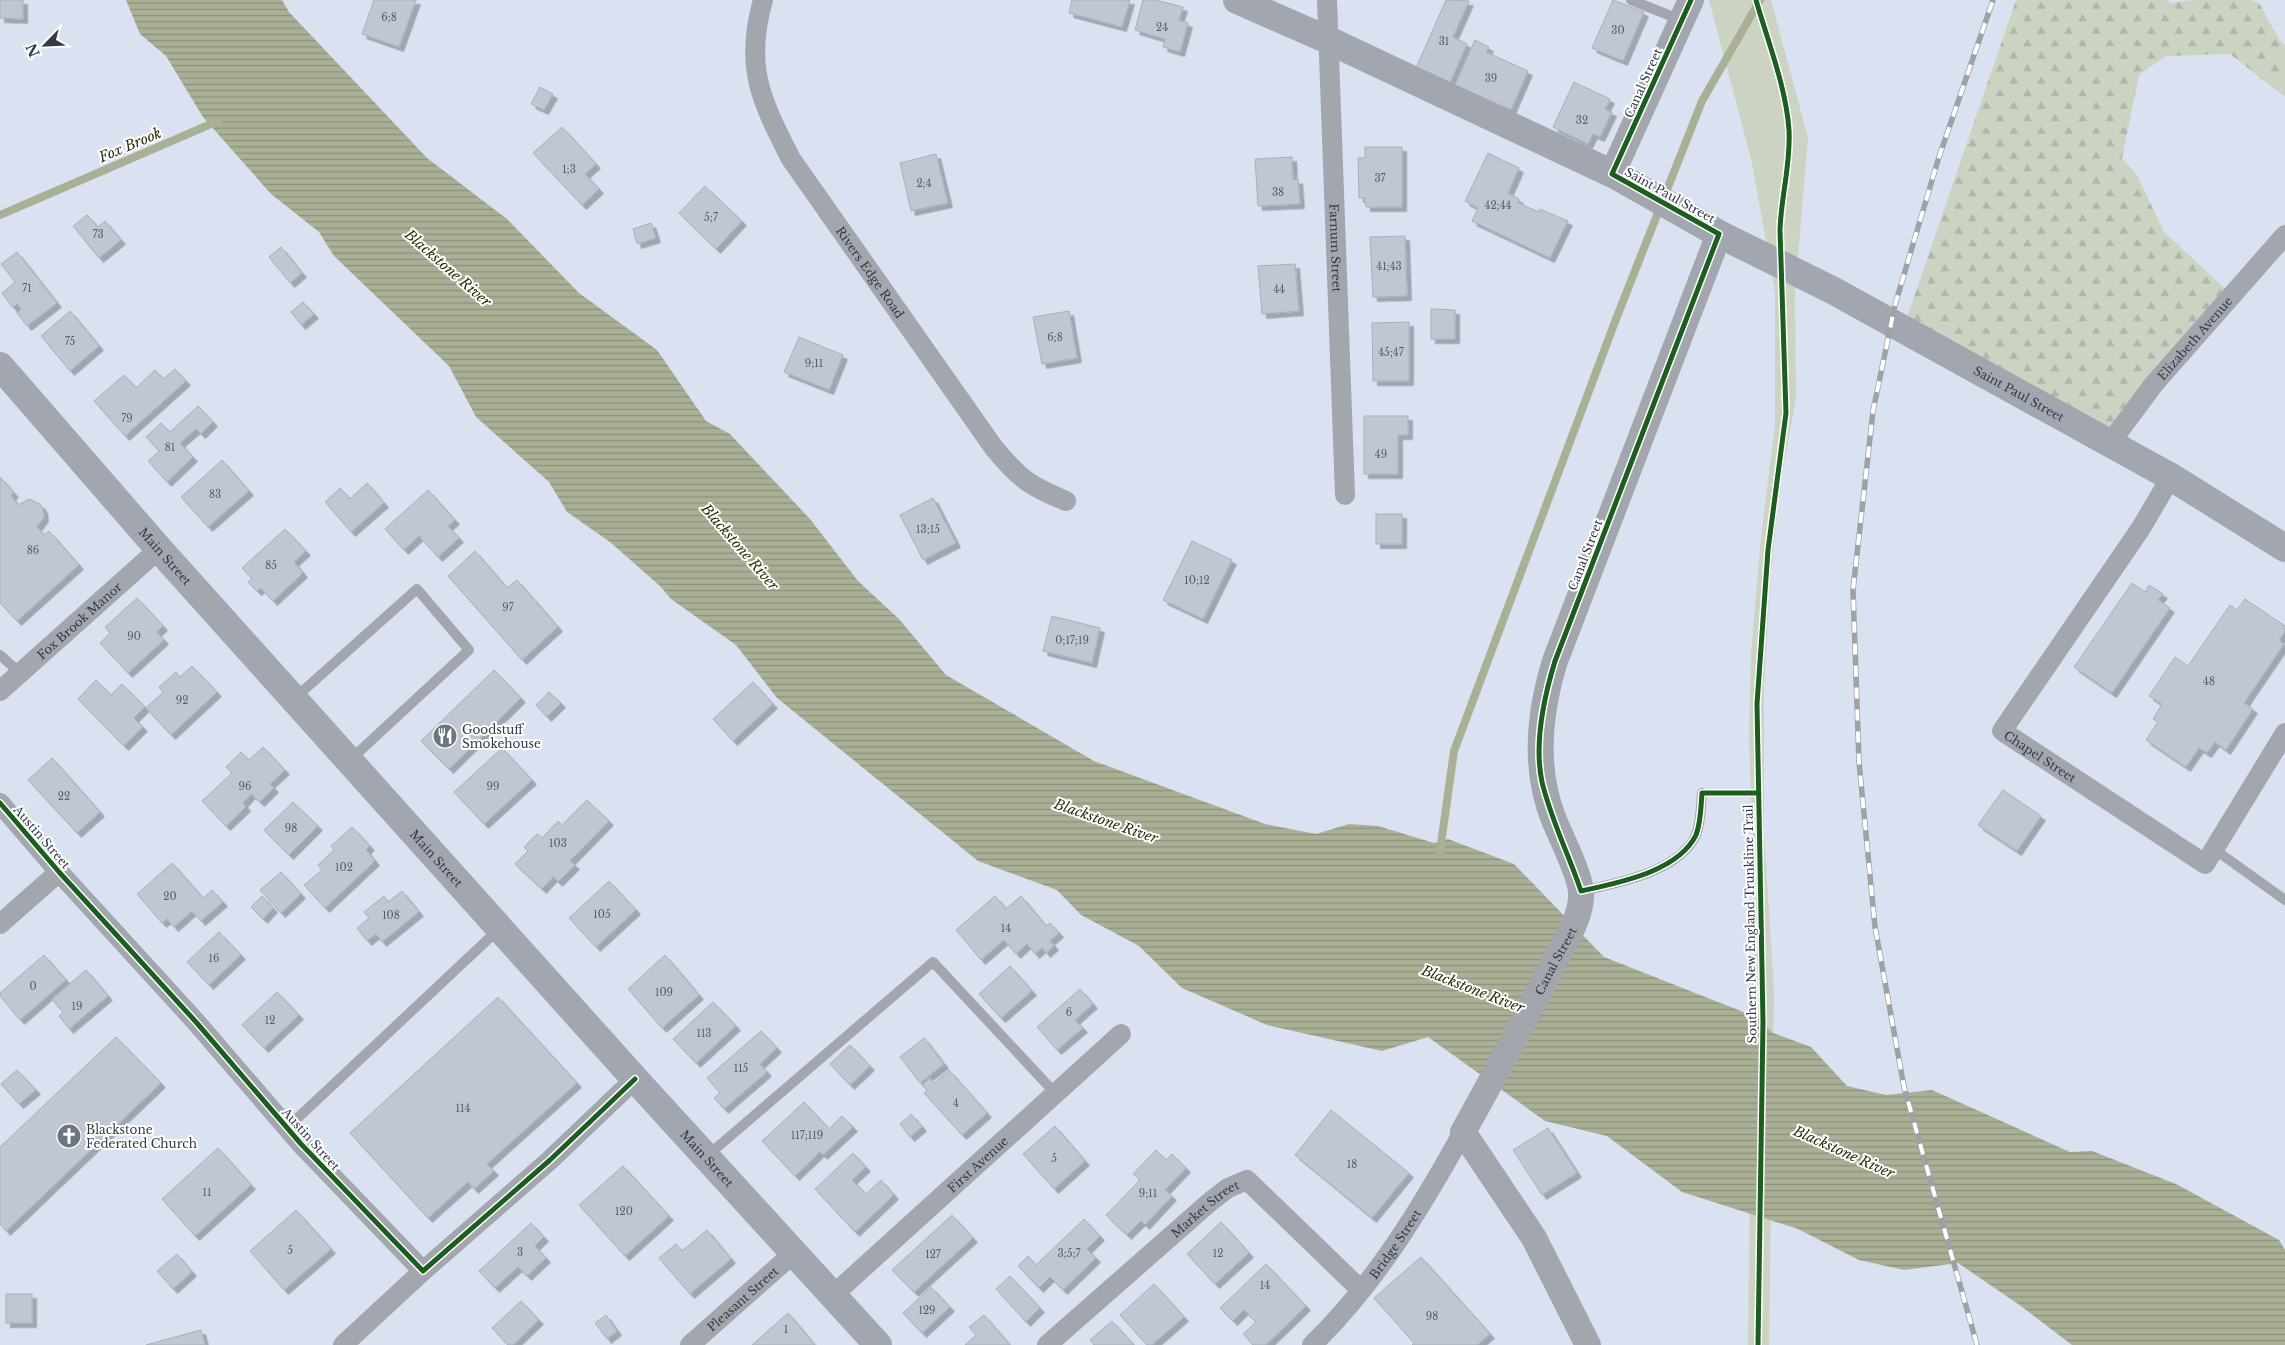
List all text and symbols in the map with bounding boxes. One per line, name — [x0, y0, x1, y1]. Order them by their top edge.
house number: 6;8 — [381, 11, 397, 24]
north arrow — [20, 20, 70, 70]
house number: 24 — [1156, 21, 1168, 34]
house number: 30 — [1611, 24, 1625, 37]
house number: 31 — [1439, 35, 1449, 48]
text: N — [22, 41, 44, 60]
street label: Canal Street — [1621, 45, 1665, 120]
house number: 39 — [1485, 72, 1497, 85]
house number: 32 — [1576, 114, 1588, 127]
water label: Fox Brook — [95, 124, 164, 167]
house number: 1;3 — [562, 163, 576, 176]
street label: Saint Paul Street — [1622, 164, 1718, 226]
house number: 37 — [1374, 172, 1387, 185]
house number: 2;4 — [916, 177, 932, 190]
house number: 38 — [1272, 186, 1284, 199]
house number: 42;44 — [1485, 199, 1512, 212]
street label: Farnum Street — [1327, 203, 1345, 293]
house number: 5;7 — [704, 211, 719, 224]
street label: Rivers Edge Road — [833, 223, 908, 321]
water label: Blackstone River — [400, 225, 495, 311]
house number: 73 — [92, 228, 104, 241]
house number: 41;43 — [1376, 260, 1402, 273]
house number: 71 — [22, 282, 32, 295]
house number: 44 — [1273, 283, 1285, 296]
street label: Elizabeth Avenue — [2154, 293, 2235, 383]
house number: 6;8 — [1047, 331, 1063, 344]
house number: 75 — [65, 335, 76, 348]
house number: 45;47 — [1378, 346, 1405, 359]
house number: 9;11 — [805, 357, 823, 370]
street label: Saint Paul Street — [1971, 362, 2067, 424]
house number: 79 — [121, 412, 133, 425]
house number: 81 — [165, 441, 175, 454]
house number: 49 — [1375, 448, 1387, 461]
house number: 83 — [209, 488, 221, 501]
water label: Blackstone River — [697, 499, 783, 594]
street label: Canal Street — [1565, 517, 1606, 593]
house number: 13;15 — [916, 523, 940, 536]
street label: Main Street — [136, 524, 195, 588]
house number: 86 — [27, 544, 39, 557]
house number: 85 — [265, 559, 277, 572]
house number: 10;12 — [1184, 574, 1210, 587]
street label: Fox Brook Manor — [34, 578, 125, 662]
house number: 97 — [502, 601, 515, 614]
house number: 90 — [127, 630, 141, 643]
house number: 0;17;19 — [1055, 634, 1089, 647]
house number: 48 — [2203, 675, 2215, 688]
house number: 92 — [176, 694, 188, 707]
place label: Goodstuff Smokehouse — [462, 722, 541, 751]
restaurant icon: Goodstuff Smokehouse — [432, 723, 458, 749]
street label: Chapel Street — [2001, 727, 2080, 785]
house number: 96 — [239, 780, 251, 793]
house number: 99 — [487, 780, 499, 793]
house number: 22 — [58, 790, 70, 803]
water label: Blackstone River — [1051, 794, 1161, 847]
street label: Austin Street — [10, 801, 74, 872]
street label: Southern New England Trunkline Trail — [1740, 804, 1760, 1044]
house number: 98 — [285, 822, 297, 835]
street label: Main Street — [407, 826, 467, 890]
house number: 103 — [549, 837, 567, 850]
house number: 102 — [335, 861, 353, 874]
house number: 20 — [163, 890, 177, 903]
house number: 105 — [593, 908, 611, 921]
house number: 108 — [382, 909, 400, 922]
house number: 14 — [1001, 922, 1011, 935]
street label: Canal Street — [1531, 924, 1580, 997]
house number: 16 — [209, 952, 219, 965]
water label: Blackstone River — [1418, 961, 1528, 1017]
house number: 0 — [29, 980, 37, 993]
house number: 109 — [655, 986, 673, 999]
house number: 19 — [72, 1000, 82, 1013]
house number: 6 — [1066, 1006, 1072, 1019]
house number: 12 — [265, 1014, 275, 1027]
house number: 113 — [696, 1027, 712, 1040]
house number: 115 — [734, 1062, 749, 1075]
house number: 4 — [953, 1097, 959, 1110]
house number: 114 — [456, 1102, 471, 1115]
street label: Austin Street — [278, 1104, 343, 1174]
water label: Blackstone River — [1790, 1121, 1898, 1183]
place label: Blackstone Federated Church — [86, 1122, 197, 1151]
church icon: Blackstone Federated Church — [56, 1123, 82, 1149]
street label: Main Street — [678, 1127, 737, 1190]
house number: 117;119 — [791, 1129, 823, 1142]
street label: First Avenue — [944, 1133, 1011, 1195]
house number: 5 — [1051, 1152, 1057, 1165]
house number: 18 — [1347, 1158, 1357, 1171]
street label: Market Street — [1168, 1177, 1242, 1240]
house number: 11 — [203, 1186, 211, 1199]
house number: 9;11 — [1139, 1187, 1157, 1200]
house number: 120 — [615, 1205, 633, 1218]
street label: Bridge Street — [1366, 1206, 1424, 1282]
house number: 5 — [287, 1244, 293, 1257]
house number: 3 — [517, 1246, 523, 1259]
house number: 3;5;7 — [1057, 1247, 1082, 1260]
house number: 12 — [1213, 1247, 1223, 1260]
house number: 127 — [925, 1248, 942, 1261]
street label: Pleasant Street — [704, 1263, 781, 1334]
house number: 14 — [1260, 1279, 1270, 1292]
house number: 129 — [918, 1304, 936, 1317]
house number: 98 — [1426, 1310, 1438, 1323]
house number: 1 — [784, 1323, 788, 1336]

